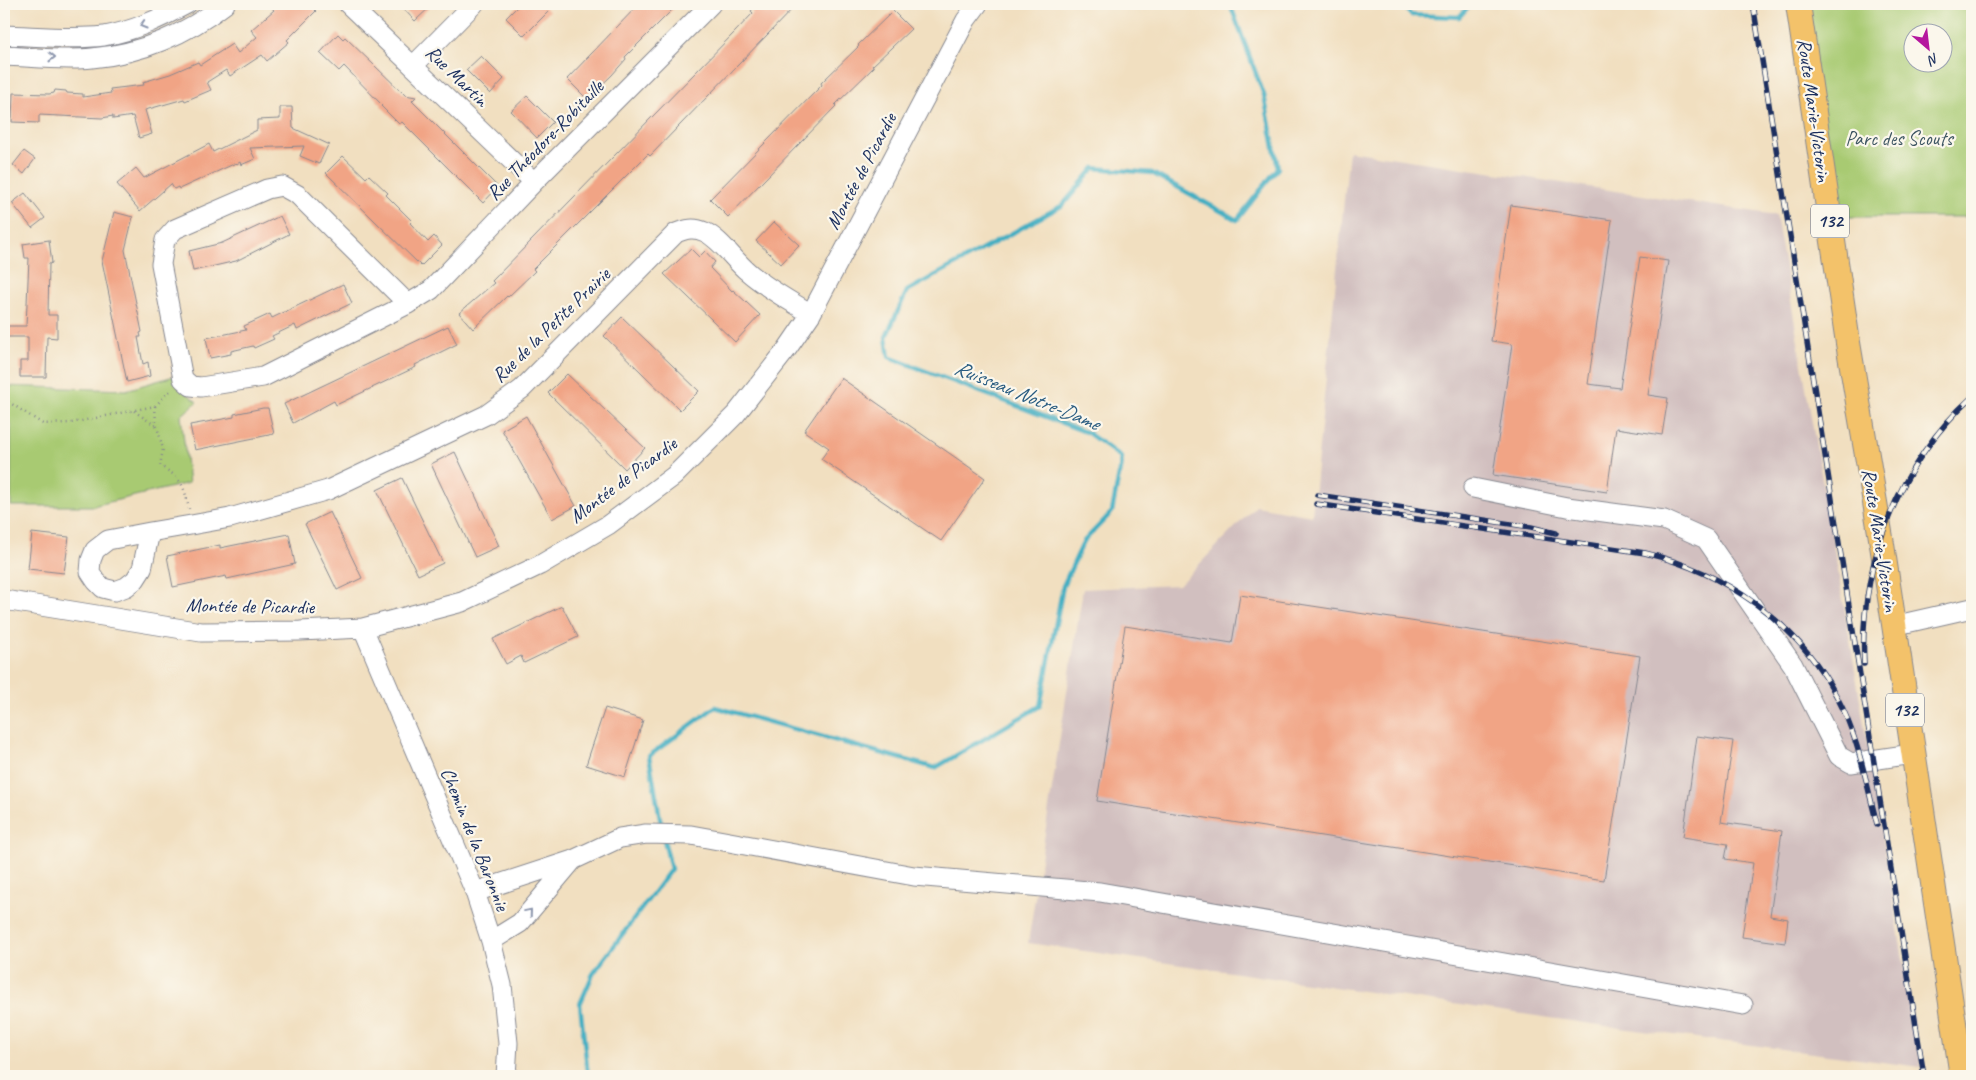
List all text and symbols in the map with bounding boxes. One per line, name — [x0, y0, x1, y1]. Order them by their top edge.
one-way arrow — [140, 19, 148, 29]
north arrow — [1904, 22, 1954, 72]
street label: Route Marie-Victorin — [1792, 37, 1837, 184]
street label: Rue Martin — [420, 40, 494, 113]
text: N — [1924, 49, 1942, 70]
one-way arrow — [49, 52, 57, 63]
street label: Rue Théodore-Robitaille — [481, 73, 610, 205]
street label: Montée de Picardie — [820, 107, 903, 233]
park label: Parc des Scouts — [1846, 126, 1955, 151]
road number: 132 — [1811, 205, 1849, 238]
street label: Rue de la Petite Prairie — [487, 261, 616, 388]
water label: Ruisseau Notre-Dame — [951, 354, 1106, 437]
street label: Montée de Picardie — [564, 431, 683, 529]
street label: Route Marie-Victorin — [1856, 467, 1904, 614]
street label: Montée de Picardie — [186, 592, 316, 620]
road number: 132 — [1886, 694, 1924, 726]
street label: Chemin de la Baronnie — [435, 764, 516, 916]
one-way arrow — [523, 909, 532, 918]

